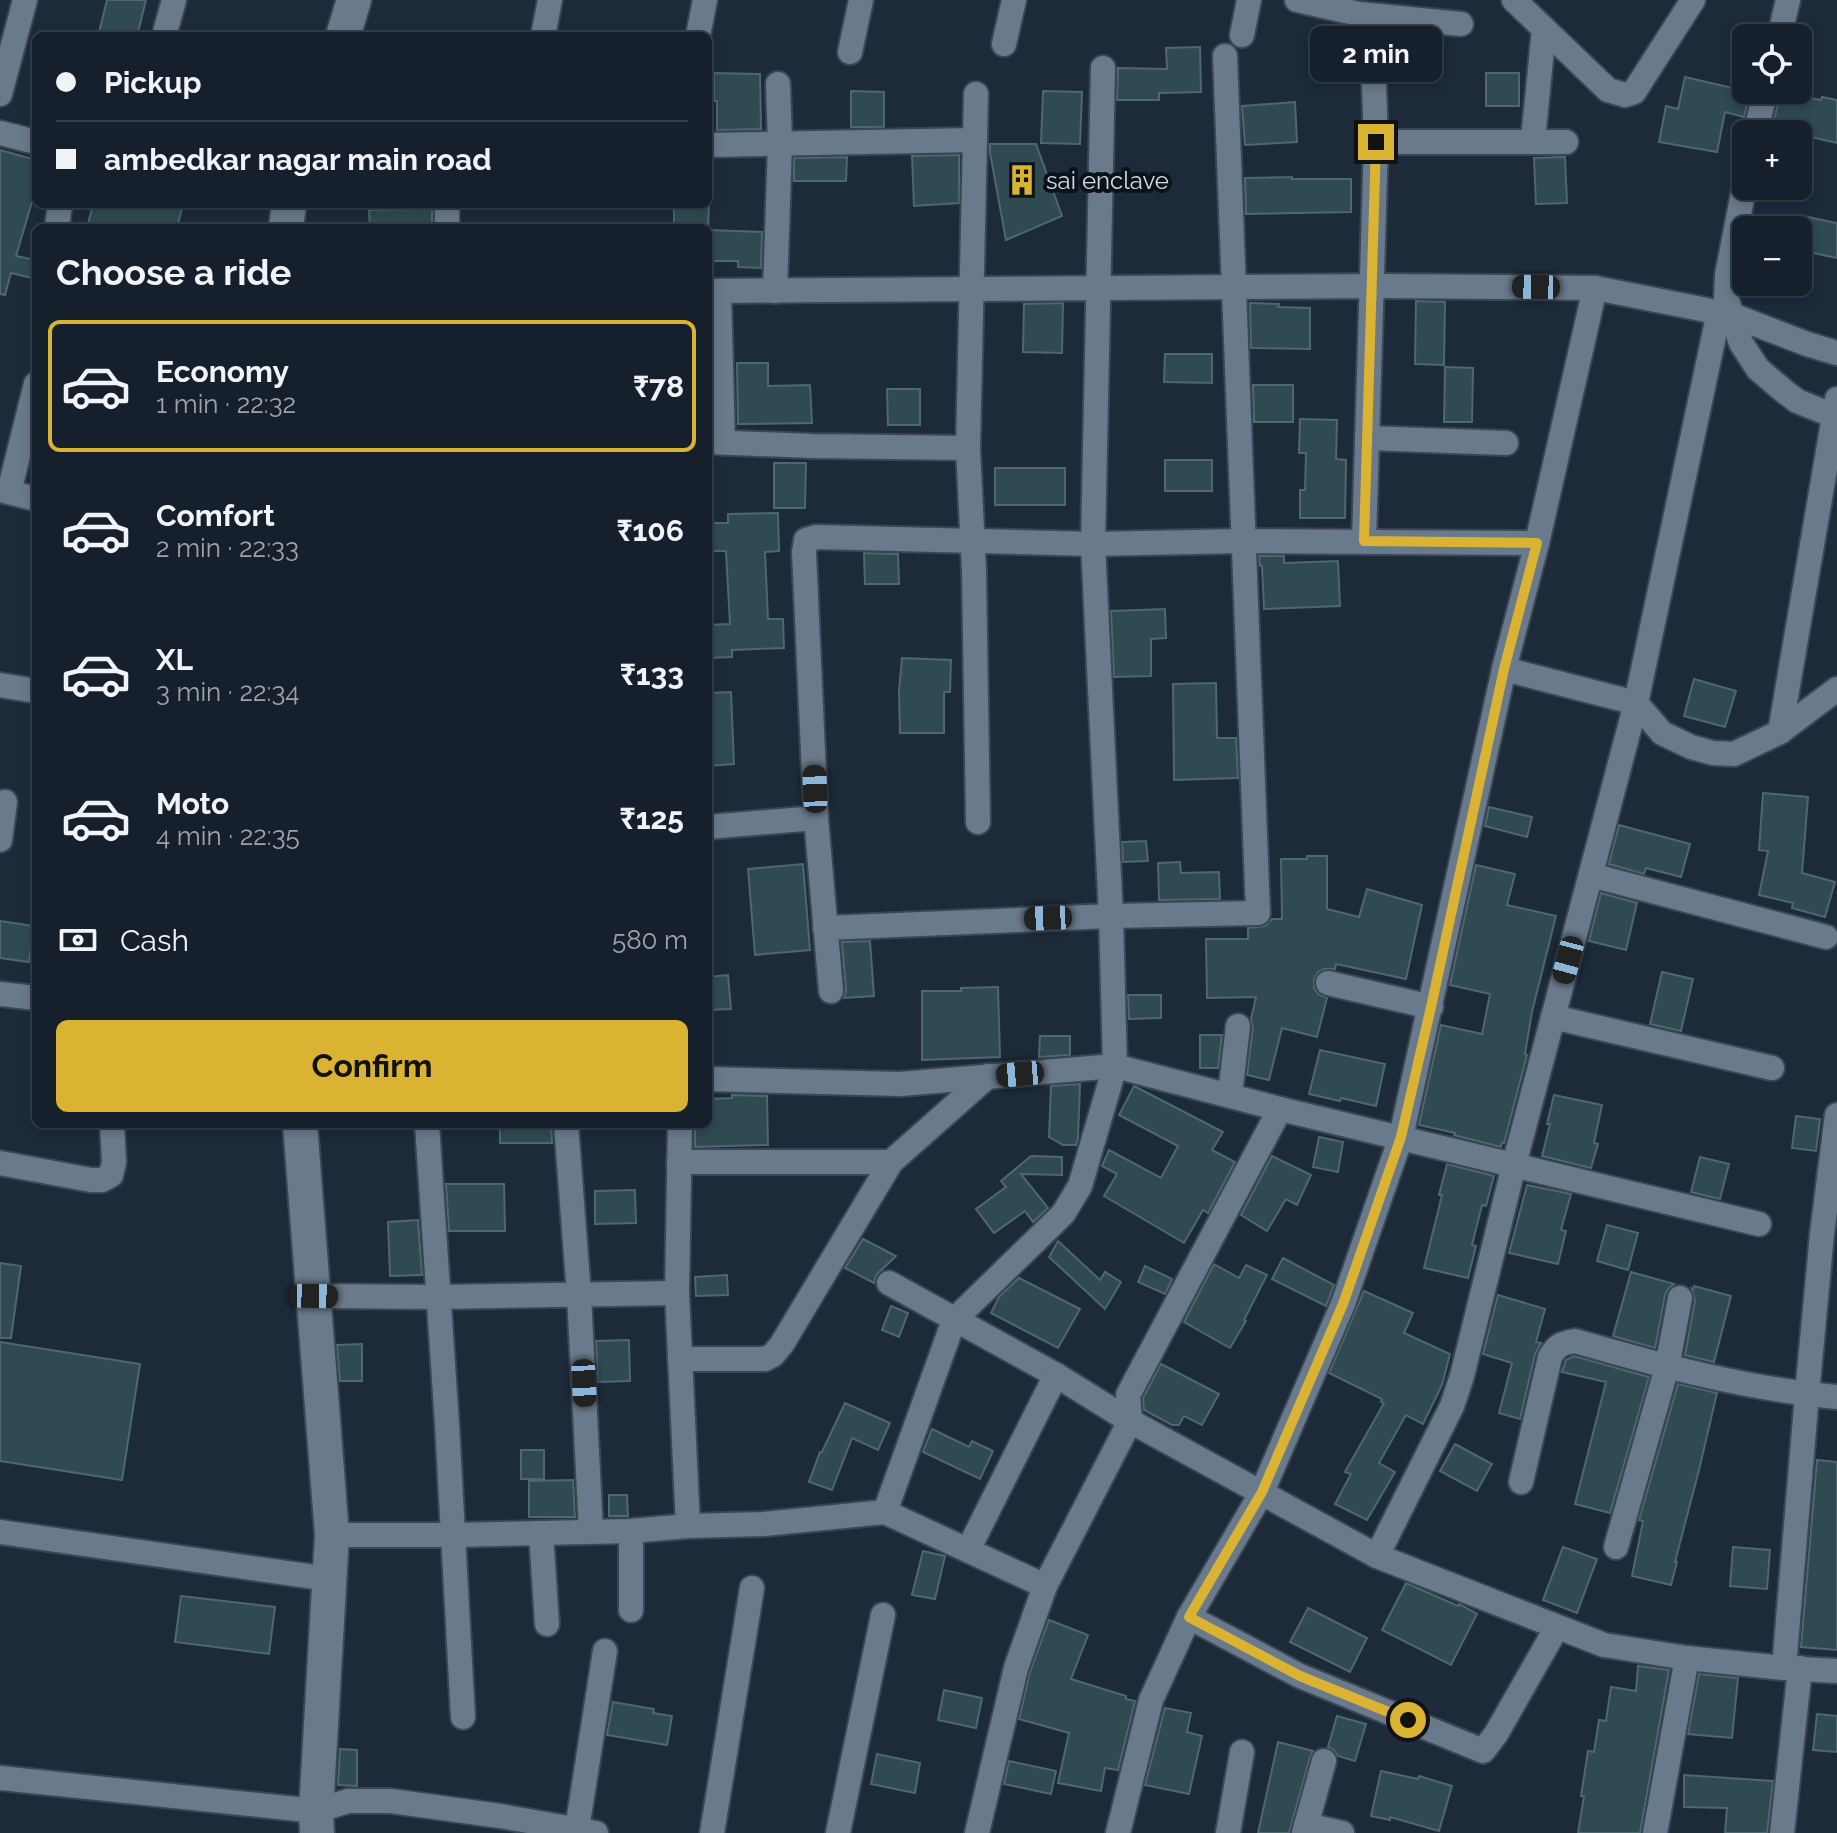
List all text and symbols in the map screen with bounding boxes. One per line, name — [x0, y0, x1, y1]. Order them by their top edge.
map controls — [1732, 24, 1812, 296]
button: locate — [1732, 24, 1812, 104]
callout: 2 min — [1310, 26, 1442, 82]
text: 2 min — [1342, 39, 1410, 69]
text: Pickup — [104, 65, 202, 100]
button: + — [1732, 120, 1812, 200]
route end — [1358, 124, 1394, 160]
text: ambedkar nagar main road — [104, 142, 491, 177]
building icon: sai enclave — [1005, 163, 1039, 197]
place label: sai enclave — [1046, 166, 1169, 195]
button: − — [1732, 216, 1812, 296]
text: Choose a ride — [56, 251, 291, 293]
car — [1512, 275, 1560, 299]
icon: car — [60, 350, 132, 422]
text: Economy — [156, 354, 289, 389]
text: ₹78 — [633, 369, 684, 404]
text: 1 min · 22:32 — [156, 389, 296, 419]
icon: car — [60, 494, 132, 566]
text: Comfort — [156, 498, 275, 533]
text: ₹106 — [617, 513, 684, 548]
text: 2 min · 22:33 — [156, 533, 299, 563]
icon: car — [60, 638, 132, 710]
text: XL — [156, 642, 193, 677]
text: ₹133 — [620, 657, 684, 692]
text: 3 min · 22:34 — [156, 677, 299, 707]
car — [802, 765, 828, 813]
icon: car — [60, 782, 132, 854]
text: Moto — [156, 786, 229, 821]
text: ₹125 — [620, 801, 684, 836]
text: 4 min · 22:35 — [156, 821, 300, 851]
car — [1024, 905, 1072, 931]
icon: cash — [56, 918, 100, 962]
text: Cash — [120, 923, 189, 958]
text: 580 m — [612, 925, 688, 955]
car — [1550, 934, 1586, 986]
button: Confirm — [56, 1020, 688, 1112]
car — [995, 1060, 1045, 1088]
car — [290, 1284, 338, 1308]
car — [571, 1358, 597, 1408]
route start — [1390, 1702, 1426, 1738]

